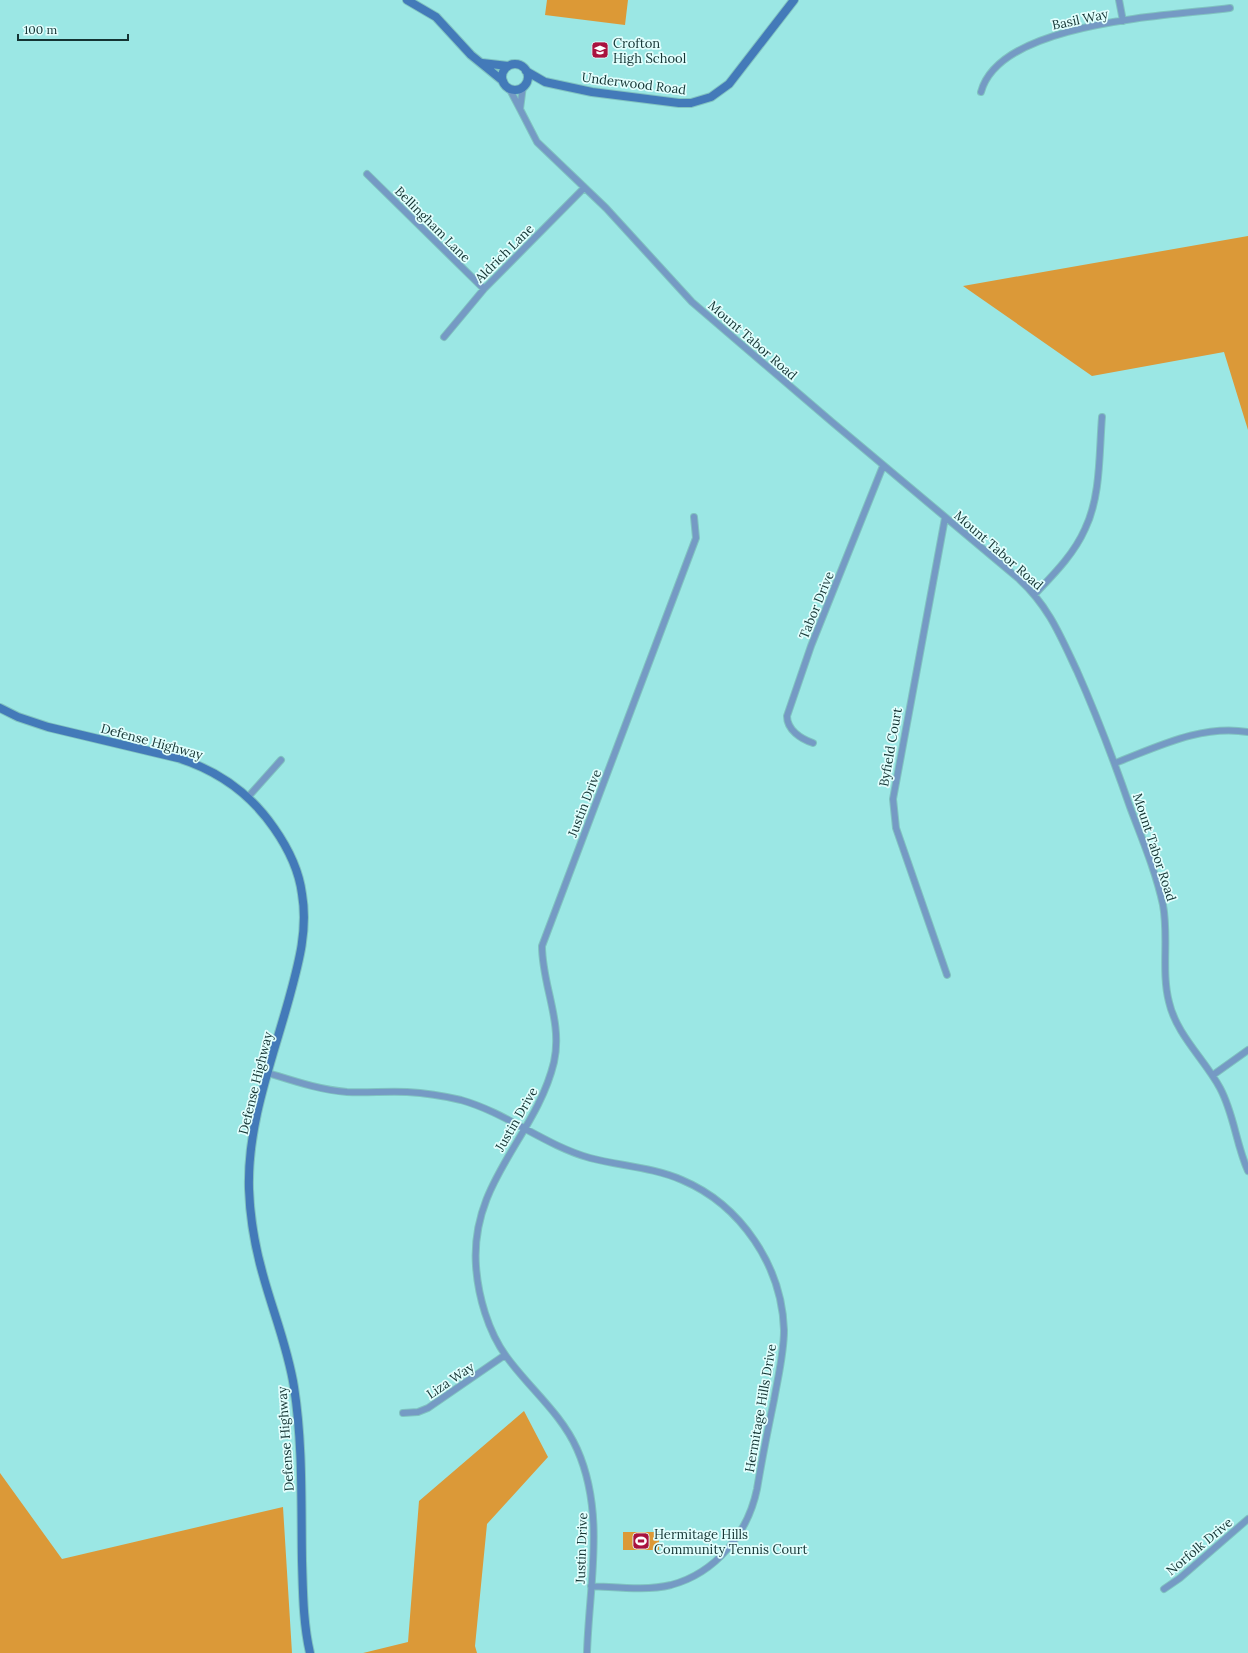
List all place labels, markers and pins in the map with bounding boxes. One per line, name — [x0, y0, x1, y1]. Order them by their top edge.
place label: Crofton High School — [613, 35, 687, 67]
school or university icon: Crofton High School — [590, 40, 610, 60]
place label: Hermitage Hills Community Tennis Court — [654, 1526, 808, 1558]
sports icon: Hermitage Hills Community Tennis Court — [631, 1531, 651, 1551]

